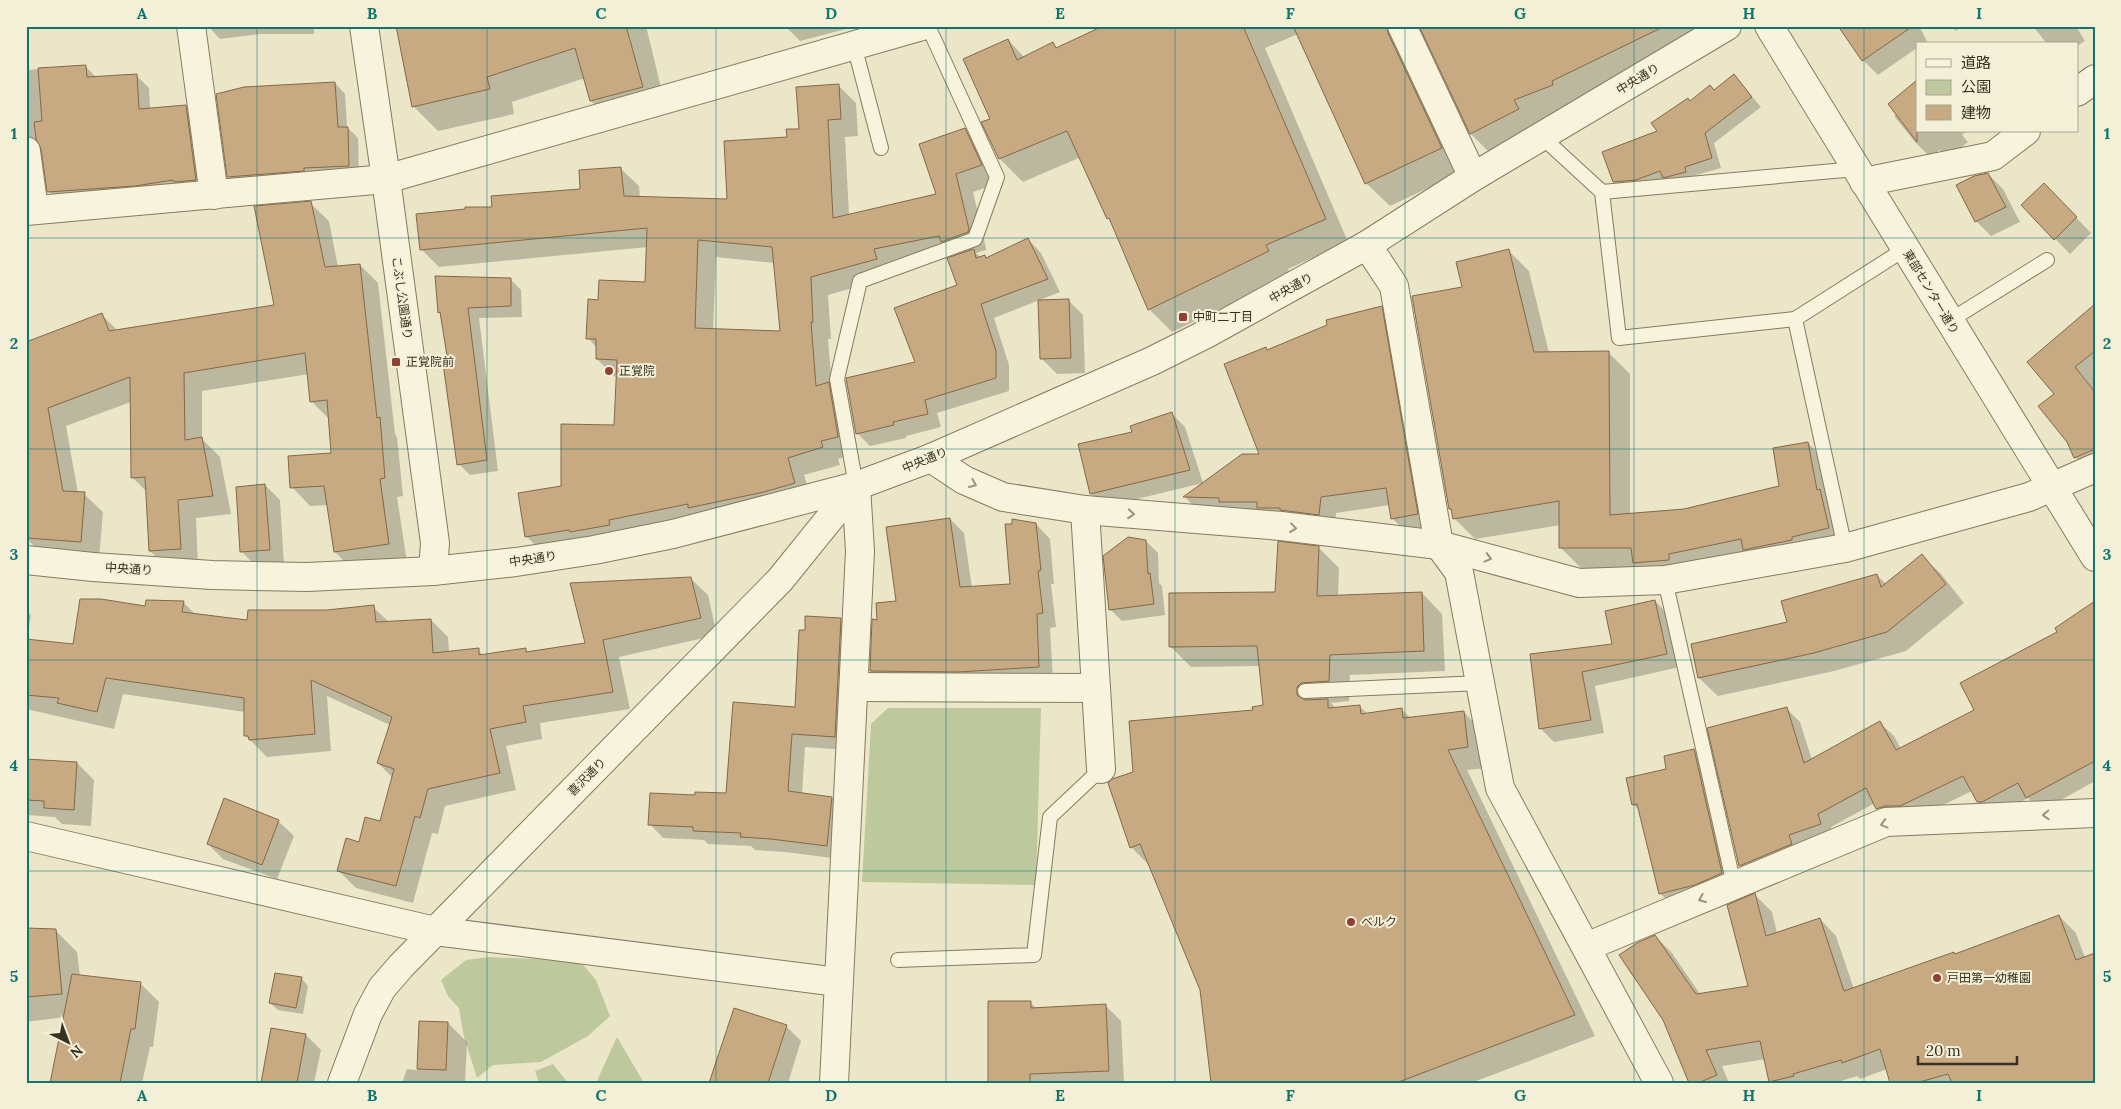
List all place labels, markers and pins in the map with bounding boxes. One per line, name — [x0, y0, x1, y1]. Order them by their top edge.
place label: 中町二丁目 — [1193, 309, 1253, 324]
marker: 中町二丁目 — [1177, 311, 1189, 323]
place label: 正覚院前 — [406, 354, 454, 369]
marker: 正覚院前 — [390, 356, 402, 368]
place label: 正覚院 — [619, 363, 655, 378]
marker: 正覚院 — [603, 365, 615, 377]
place label: ベルク — [1361, 914, 1397, 929]
marker: ベルク — [1345, 916, 1357, 928]
place label: 戸田第一幼稚園 — [1947, 970, 2031, 985]
marker: 戸田第一幼稚園 — [1931, 972, 1943, 984]

